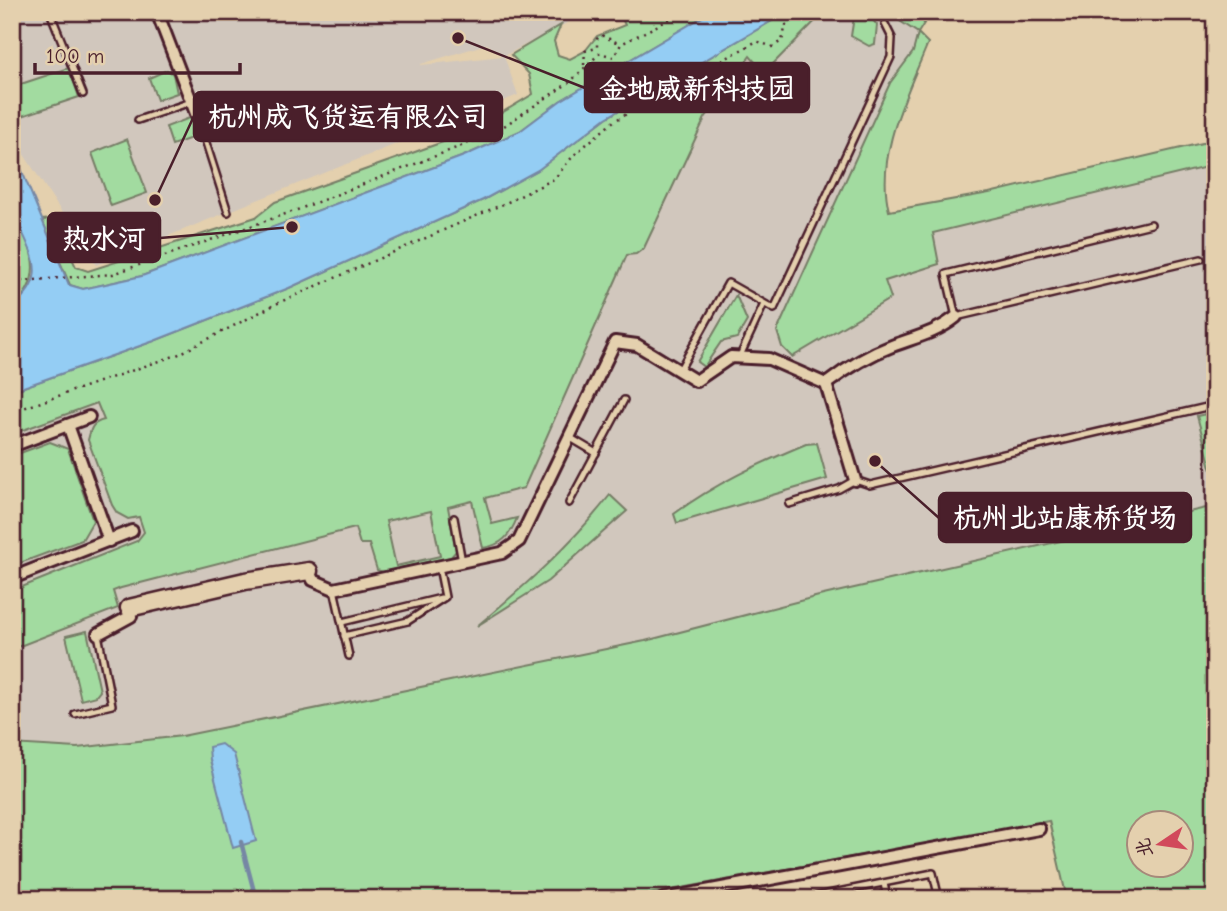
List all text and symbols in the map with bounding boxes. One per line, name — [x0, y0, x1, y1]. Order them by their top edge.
scale bar — [35, 32, 240, 76]
text: 100 m — [46, 44, 104, 68]
callout: 金地威新科技园 — [585, 63, 809, 112]
text: 金地威新科技园 — [599, 73, 795, 105]
callout: 杭州成飞货运有限公司 — [194, 92, 502, 141]
text: 杭州成飞货运有限公司 — [208, 101, 488, 133]
callout: 热水河 — [48, 213, 160, 262]
text: 热水河 — [62, 223, 146, 255]
callout: 杭州北站康桥货场 — [939, 493, 1191, 542]
text: 杭州北站康桥货场 — [953, 502, 1177, 534]
north arrow — [1126, 810, 1196, 880]
text: 北 — [1132, 836, 1157, 859]

